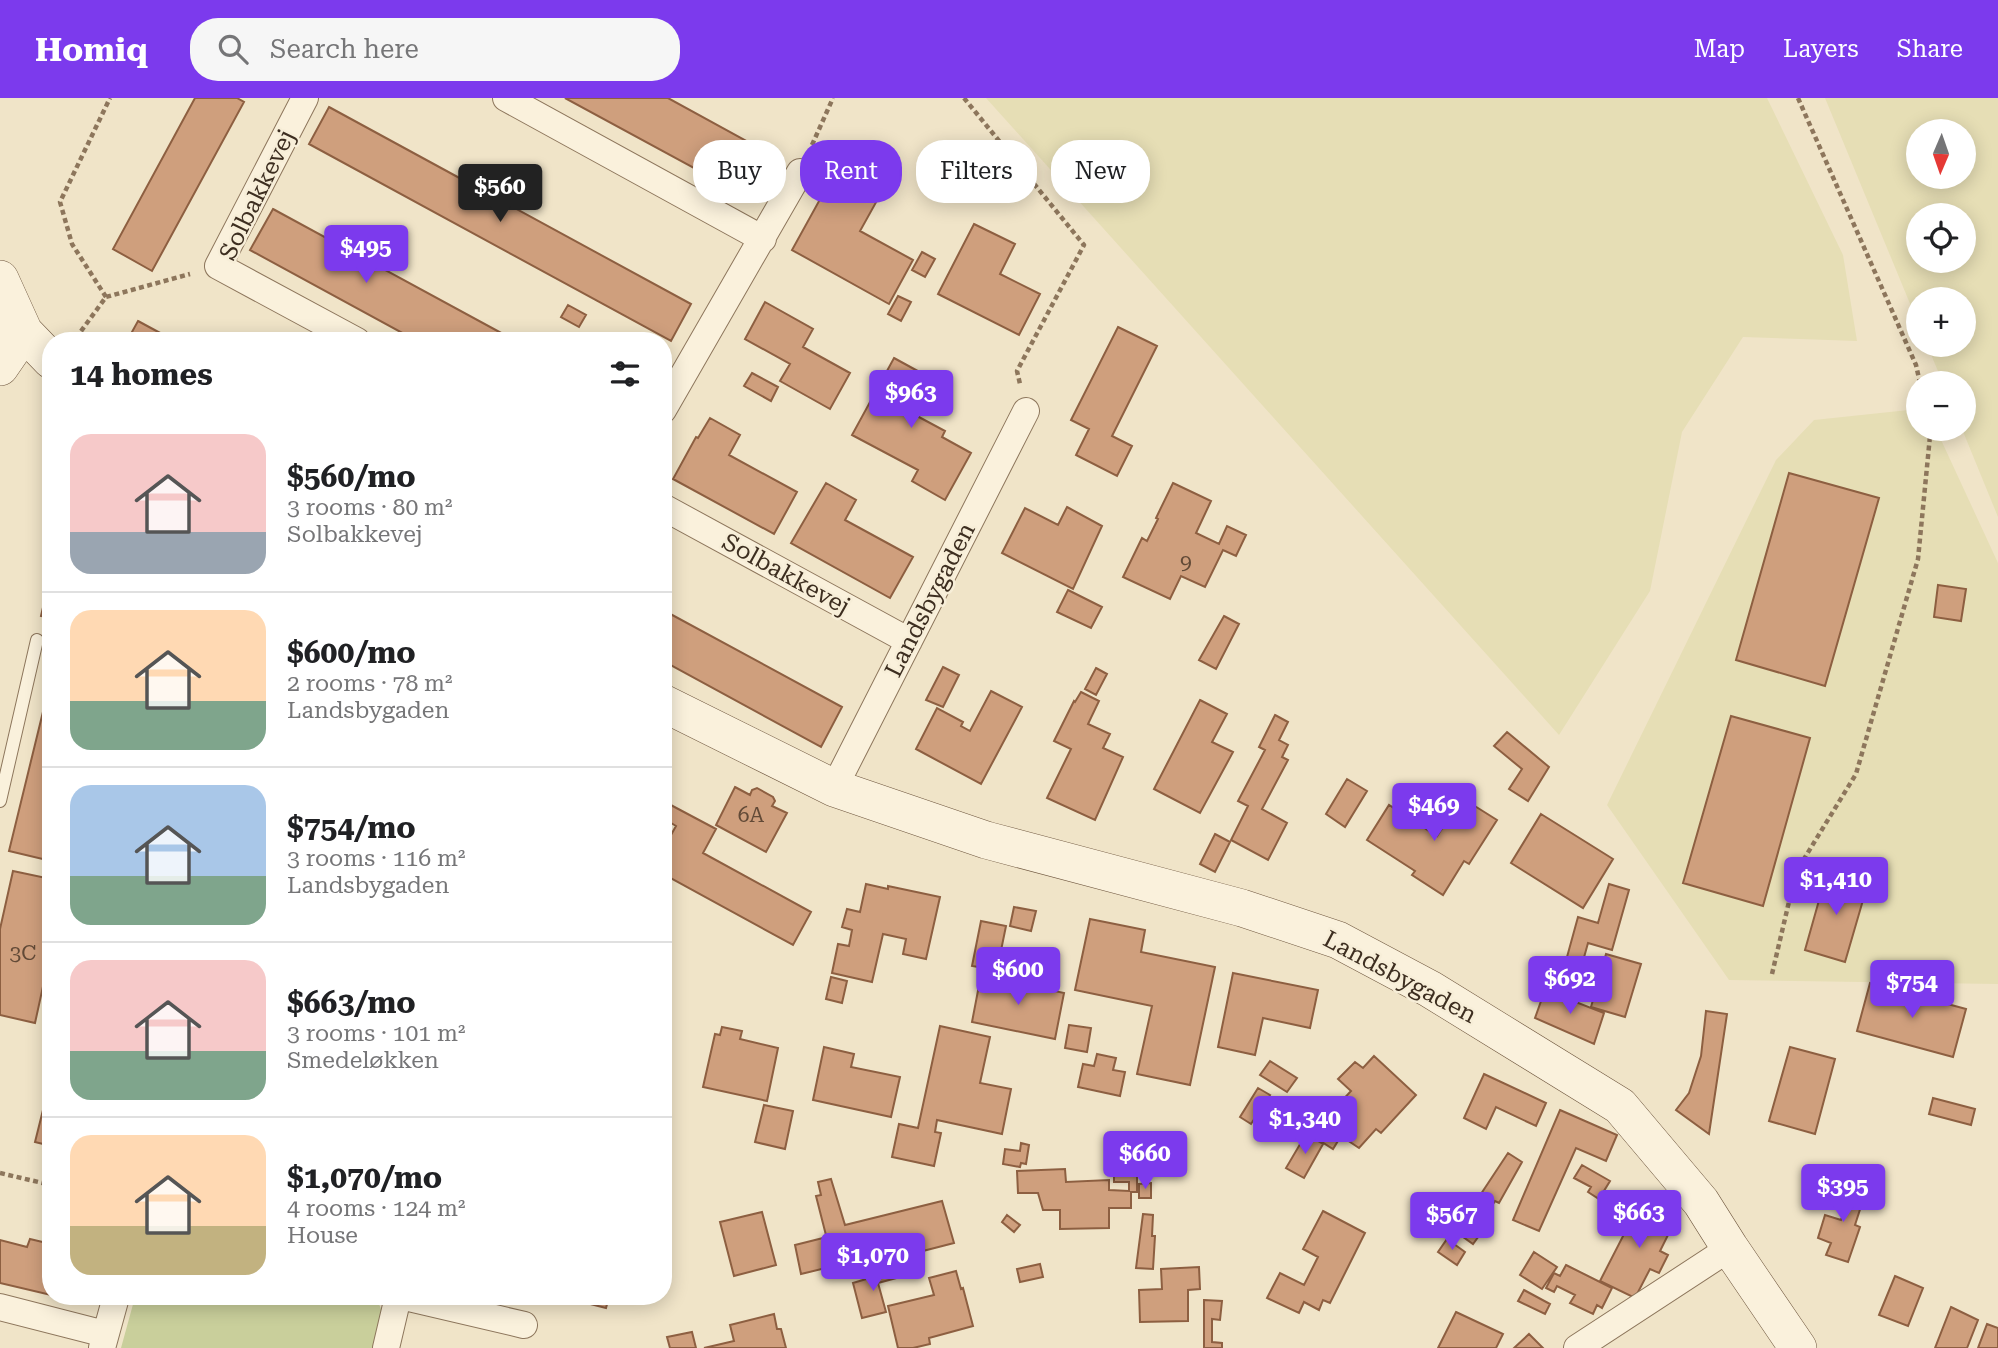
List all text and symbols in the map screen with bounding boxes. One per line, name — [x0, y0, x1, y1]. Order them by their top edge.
search box — [190, 18, 680, 81]
text: Homiq — [35, 30, 148, 69]
icon: search — [214, 30, 252, 68]
text: Search here — [270, 34, 419, 64]
text: Map — [1694, 35, 1745, 63]
text: Layers — [1783, 35, 1859, 63]
text: Share — [1897, 35, 1963, 63]
north arrow — [1906, 119, 1976, 189]
map controls — [1906, 119, 1976, 441]
street label: Solbakkevej — [213, 125, 301, 265]
chip: Buy — [693, 140, 786, 203]
chip: Rent — [800, 140, 902, 203]
chip: Filters — [916, 140, 1037, 203]
chip: New — [1051, 140, 1150, 203]
pin: $560 — [459, 164, 541, 224]
text: $560 — [474, 173, 526, 200]
button: locate — [1906, 203, 1976, 273]
pin: $495 — [325, 226, 407, 285]
text: $495 — [340, 234, 392, 261]
button: + — [1906, 287, 1976, 357]
icon: filters — [606, 355, 644, 393]
text: 14 homes — [70, 357, 213, 392]
pin: $963 — [870, 370, 952, 430]
button: − — [1906, 371, 1976, 441]
text: $963 — [885, 379, 937, 406]
text: $560/mo — [287, 459, 416, 494]
icon: home — [126, 462, 210, 546]
text: 3 rooms · 80 m² — [287, 494, 453, 521]
street label: Landsbygaden — [879, 518, 981, 682]
text: Solbakkevej — [287, 521, 423, 548]
street label: Solbakkevej — [717, 527, 855, 621]
house number: 9 — [1180, 550, 1192, 574]
text: $600/mo — [287, 635, 416, 670]
icon: home — [126, 638, 210, 722]
text: 2 rooms · 78 m² — [287, 670, 453, 697]
text: Landsbygaden — [287, 697, 449, 724]
pin: $469 — [1393, 784, 1475, 843]
text: $469 — [1408, 792, 1460, 819]
house number: 6A — [738, 803, 765, 827]
text: $754/mo — [287, 810, 416, 845]
icon: home — [126, 813, 210, 897]
text: 3 rooms · 116 m² — [287, 845, 465, 872]
pin: $1,410 — [1779, 858, 1893, 917]
text: $1,410 — [1800, 866, 1872, 893]
text: Landsbygaden — [287, 872, 449, 899]
street label: Landsbygaden — [1319, 925, 1481, 1029]
house number: 3C — [10, 941, 36, 965]
pin: $600 — [977, 948, 1059, 1007]
text: $600 — [992, 956, 1044, 983]
pin: $692 — [1529, 956, 1611, 1016]
pin: $754 — [1871, 960, 1953, 1020]
text: $692 — [1544, 965, 1596, 992]
text: $754 — [1886, 969, 1938, 996]
text: $663/mo — [287, 985, 416, 1020]
icon: home — [126, 988, 210, 1072]
text: 3 rooms · 101 m² — [287, 1020, 465, 1047]
text: Smedeløkken — [287, 1047, 439, 1074]
pin: $1,340 — [1248, 1096, 1362, 1156]
text: $1,340 — [1269, 1105, 1341, 1132]
pin: $660 — [1104, 1132, 1186, 1191]
text: $660 — [1119, 1140, 1171, 1167]
text: $1,070/mo — [287, 1160, 442, 1195]
icon: home — [126, 1163, 210, 1247]
pin: $395 — [1802, 1164, 1884, 1224]
text: $395 — [1817, 1173, 1869, 1200]
pin: $663 — [1598, 1190, 1680, 1250]
pin: $567 — [1411, 1192, 1493, 1252]
text: 4 rooms · 124 m² — [287, 1195, 465, 1222]
text: $663 — [1613, 1199, 1665, 1226]
text: $567 — [1426, 1201, 1478, 1228]
text: House — [287, 1222, 358, 1249]
pin: $1,070 — [816, 1234, 930, 1293]
text: $1,070 — [837, 1242, 909, 1269]

